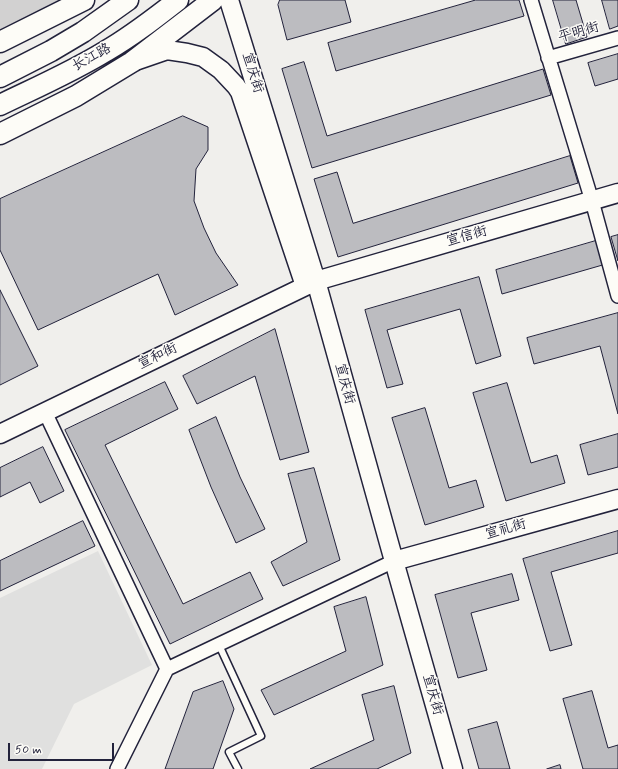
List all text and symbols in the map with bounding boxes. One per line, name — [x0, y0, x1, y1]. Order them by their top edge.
street label: 平明街 — [556, 19, 602, 47]
street label: 长江路 — [70, 40, 114, 76]
street label: 宣庆街 — [238, 50, 266, 96]
street label: 宣信街 — [444, 223, 490, 251]
street label: 宣和街 — [135, 340, 181, 374]
street label: 宣庆街 — [330, 362, 358, 406]
street label: 宣礼街 — [483, 516, 529, 544]
street label: 宣庆街 — [418, 672, 446, 718]
scale bar — [10, 735, 116, 761]
text: 50 m — [15, 742, 42, 758]

